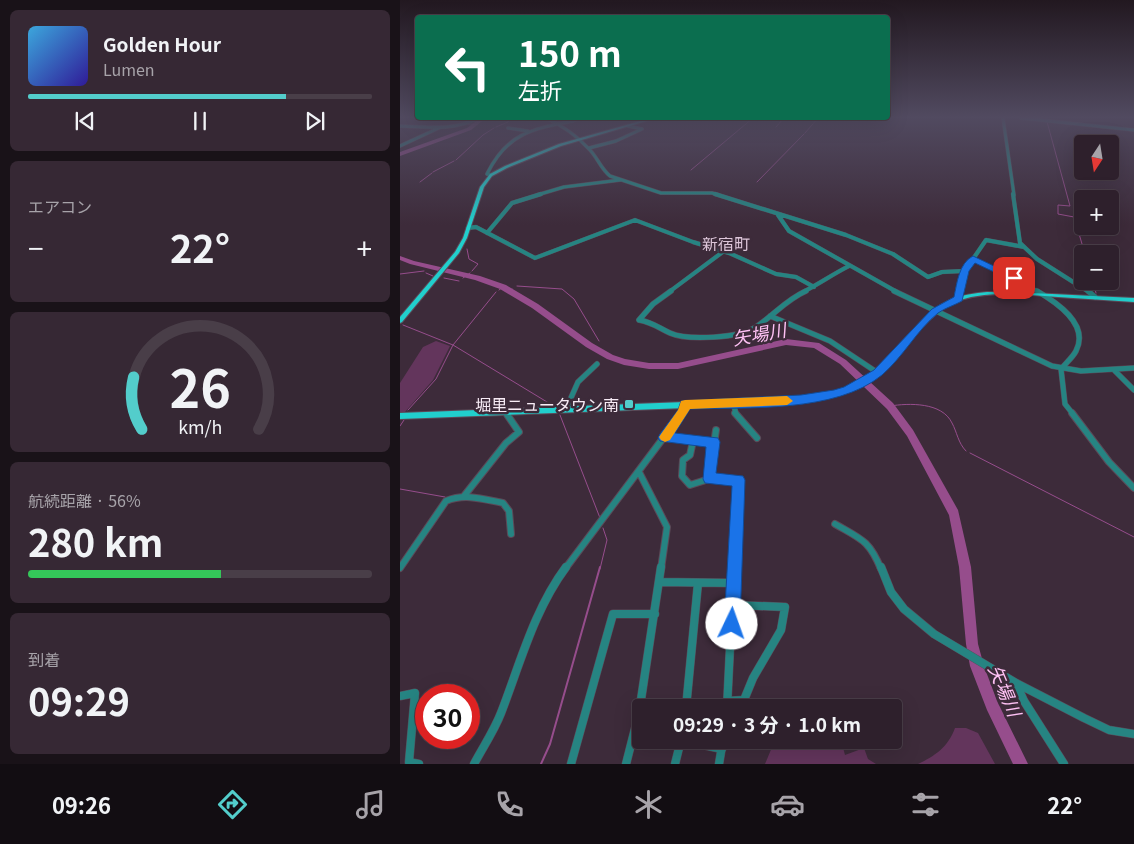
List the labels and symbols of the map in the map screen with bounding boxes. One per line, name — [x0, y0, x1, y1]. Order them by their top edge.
north arrow — [1074, 135, 1119, 180]
district label: 新宿町 — [702, 231, 750, 255]
pin — [993, 257, 1035, 299]
water label: 矢場川 — [730, 315, 790, 350]
place label: 堀里ニュータウン南 — [475, 392, 619, 416]
marker: 堀里ニュータウン南 — [623, 398, 635, 410]
position arrow — [705, 597, 757, 649]
water label: 矢場川 — [983, 660, 1029, 722]
speed limit sign: 30 — [415, 684, 480, 749]

